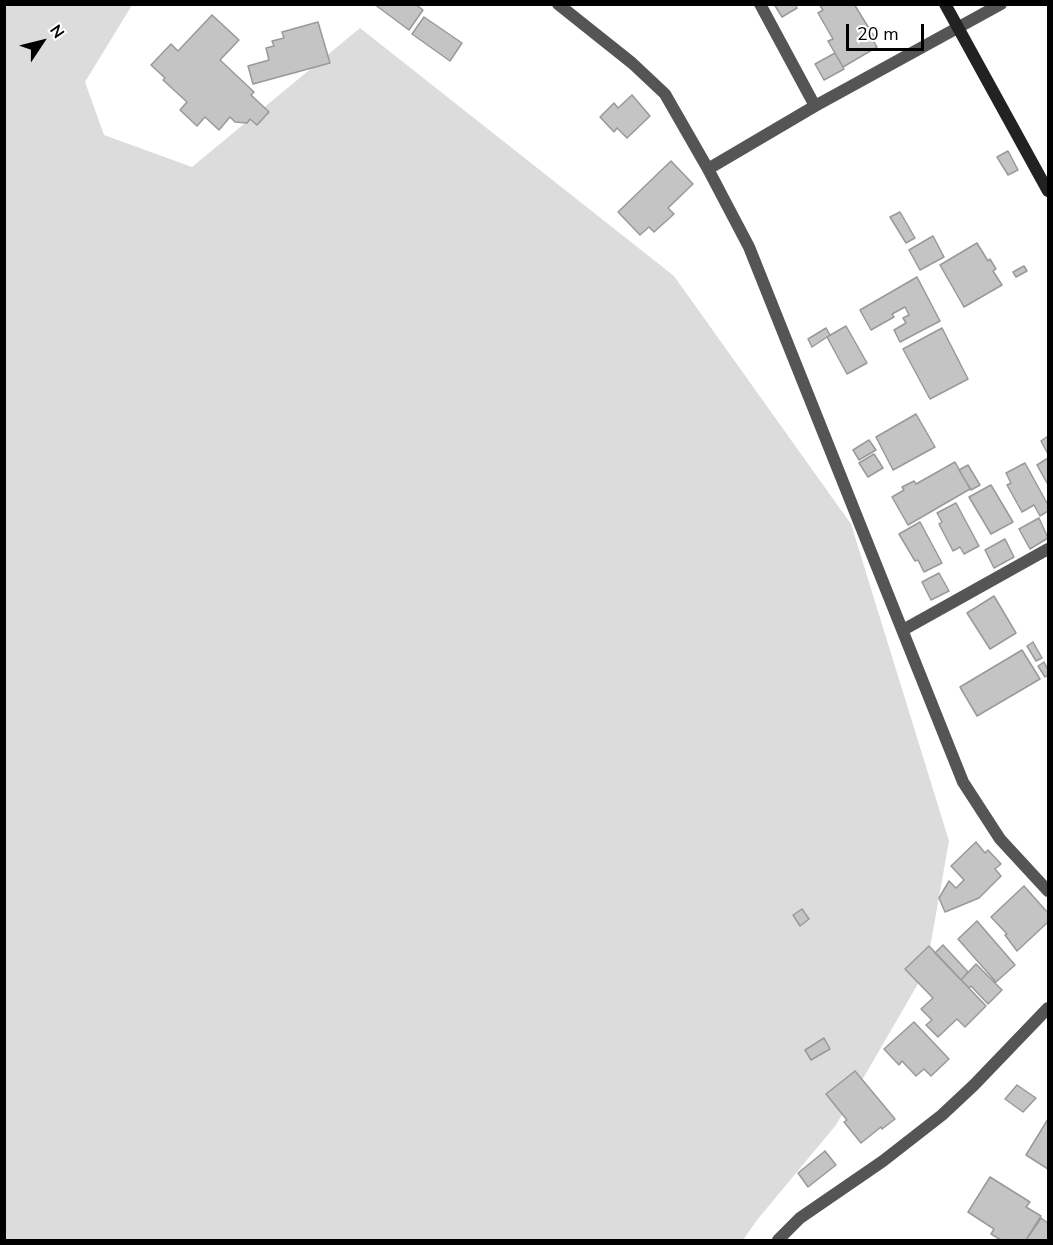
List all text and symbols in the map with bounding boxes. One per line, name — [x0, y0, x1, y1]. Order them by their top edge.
north arrow — [12, 12, 72, 72]
scale bar — [849, 12, 927, 50]
text: N — [44, 20, 69, 43]
text: 20 m — [857, 22, 899, 46]

